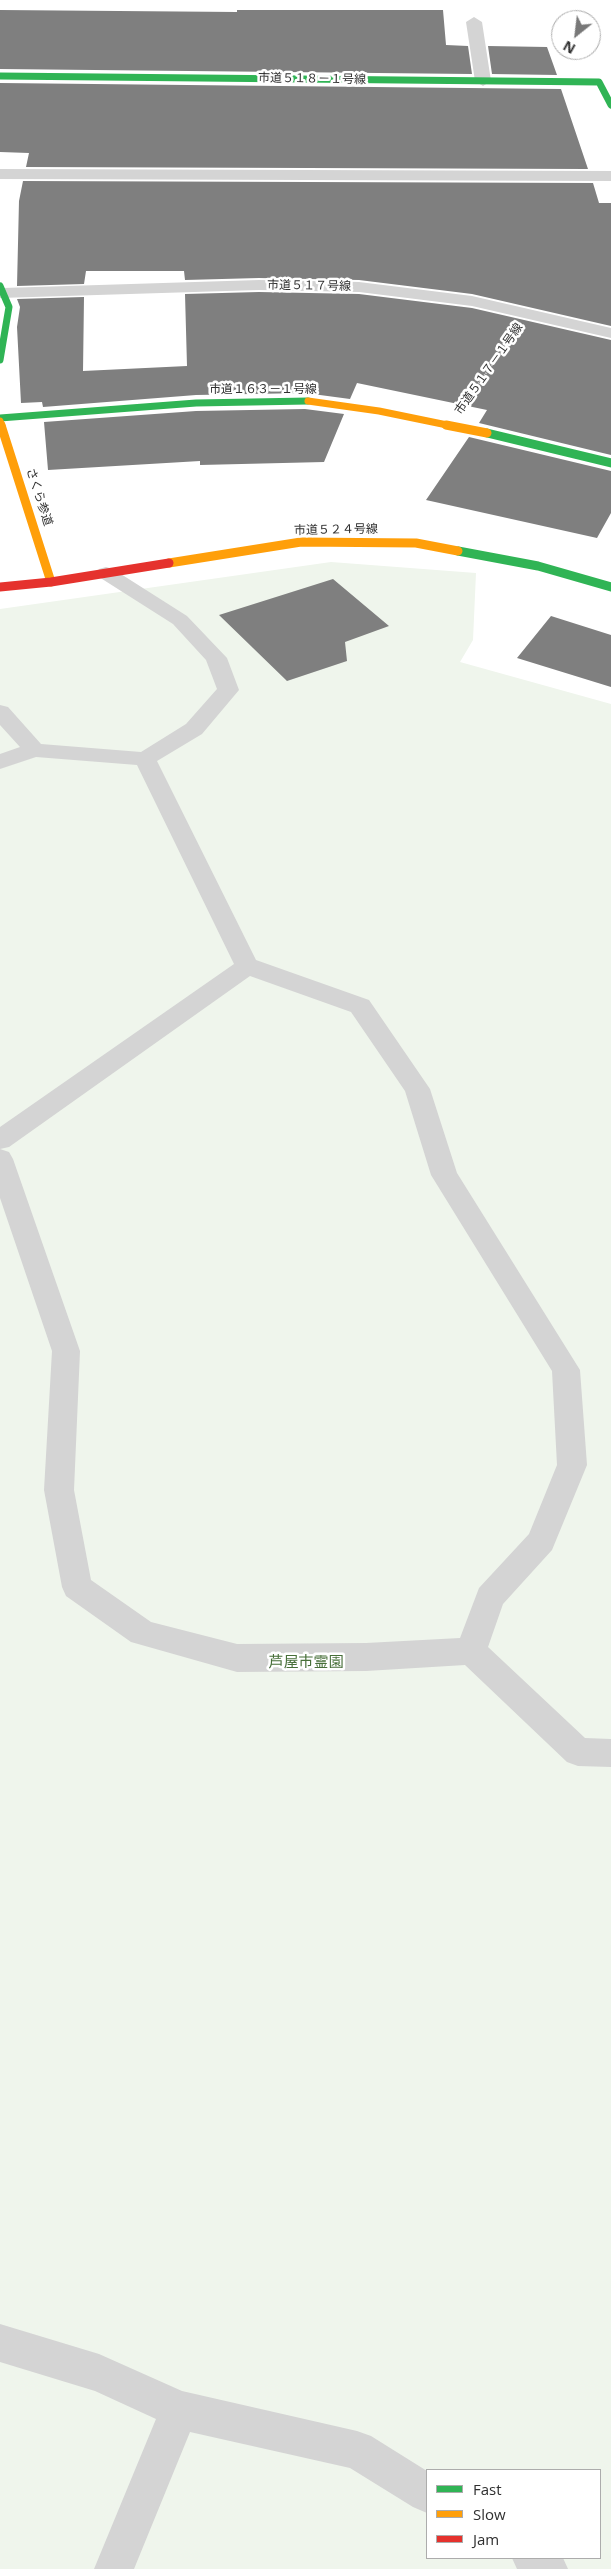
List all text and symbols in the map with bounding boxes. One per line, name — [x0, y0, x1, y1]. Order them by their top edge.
north arrow — [551, 10, 601, 60]
text: N — [559, 37, 579, 59]
street label: 市道５１８－１号線 — [258, 71, 366, 87]
street label: 市道５１７号線 — [267, 278, 351, 294]
street label: 市道５１７－１号線 — [452, 321, 526, 417]
street label: 市道１６３－１号線 — [209, 383, 317, 397]
street label: さくら参道 — [23, 466, 55, 528]
street label: 市道５２４号線 — [294, 522, 378, 538]
park label: 芦屋市霊園 — [269, 1654, 343, 1672]
legend — [426, 2469, 601, 2559]
text: Fast — [473, 2479, 502, 2499]
text: Slow — [473, 2504, 506, 2524]
text: Jam — [473, 2529, 499, 2549]

